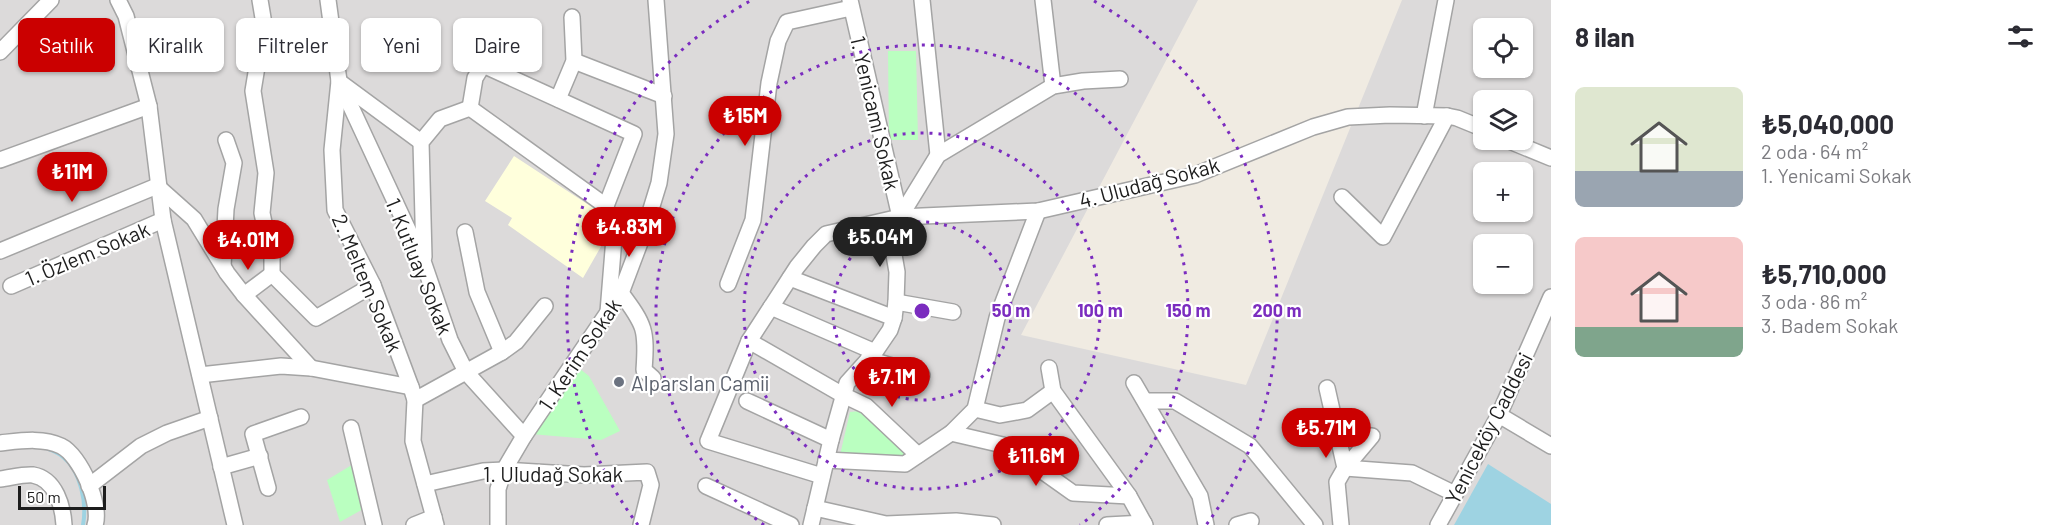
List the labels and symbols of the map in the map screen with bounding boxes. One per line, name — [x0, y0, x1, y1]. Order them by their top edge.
street label: 1. Yenicami Sokak — [846, 33, 906, 193]
pin: ₺15M — [709, 96, 781, 147]
street label: 4. Uludağ Sokak — [1076, 151, 1222, 213]
pin: ₺11M — [36, 152, 108, 203]
street label: 1. Kutluay Sokak — [381, 194, 459, 338]
pin: ₺4.83M — [580, 207, 678, 258]
street label: 2. Meltem Sokak — [328, 210, 408, 356]
street label: 1. Özlem Sokak — [21, 216, 153, 290]
pin: ₺5.04M — [831, 217, 929, 268]
pin: ₺4.01M — [199, 220, 297, 271]
street label: 1. Kerim Sokak — [532, 293, 626, 415]
text: 50 m — [992, 299, 1030, 321]
text: 100 m — [1077, 299, 1123, 321]
text: 150 m — [1166, 299, 1210, 321]
text: 200 m — [1252, 299, 1302, 321]
centre of rings — [912, 301, 932, 321]
street label: Yeniceköy Caddesi — [1439, 348, 1537, 508]
pin: ₺7.1M — [850, 357, 934, 408]
place label: Alparslan Camii — [631, 370, 769, 395]
marker: Alparslan Camii — [612, 375, 626, 389]
pin: ₺5.71M — [1277, 408, 1375, 459]
pin: ₺11.6M — [987, 436, 1085, 487]
street label: 1. Uludağ Sokak — [483, 461, 623, 486]
scale bar — [18, 483, 106, 510]

